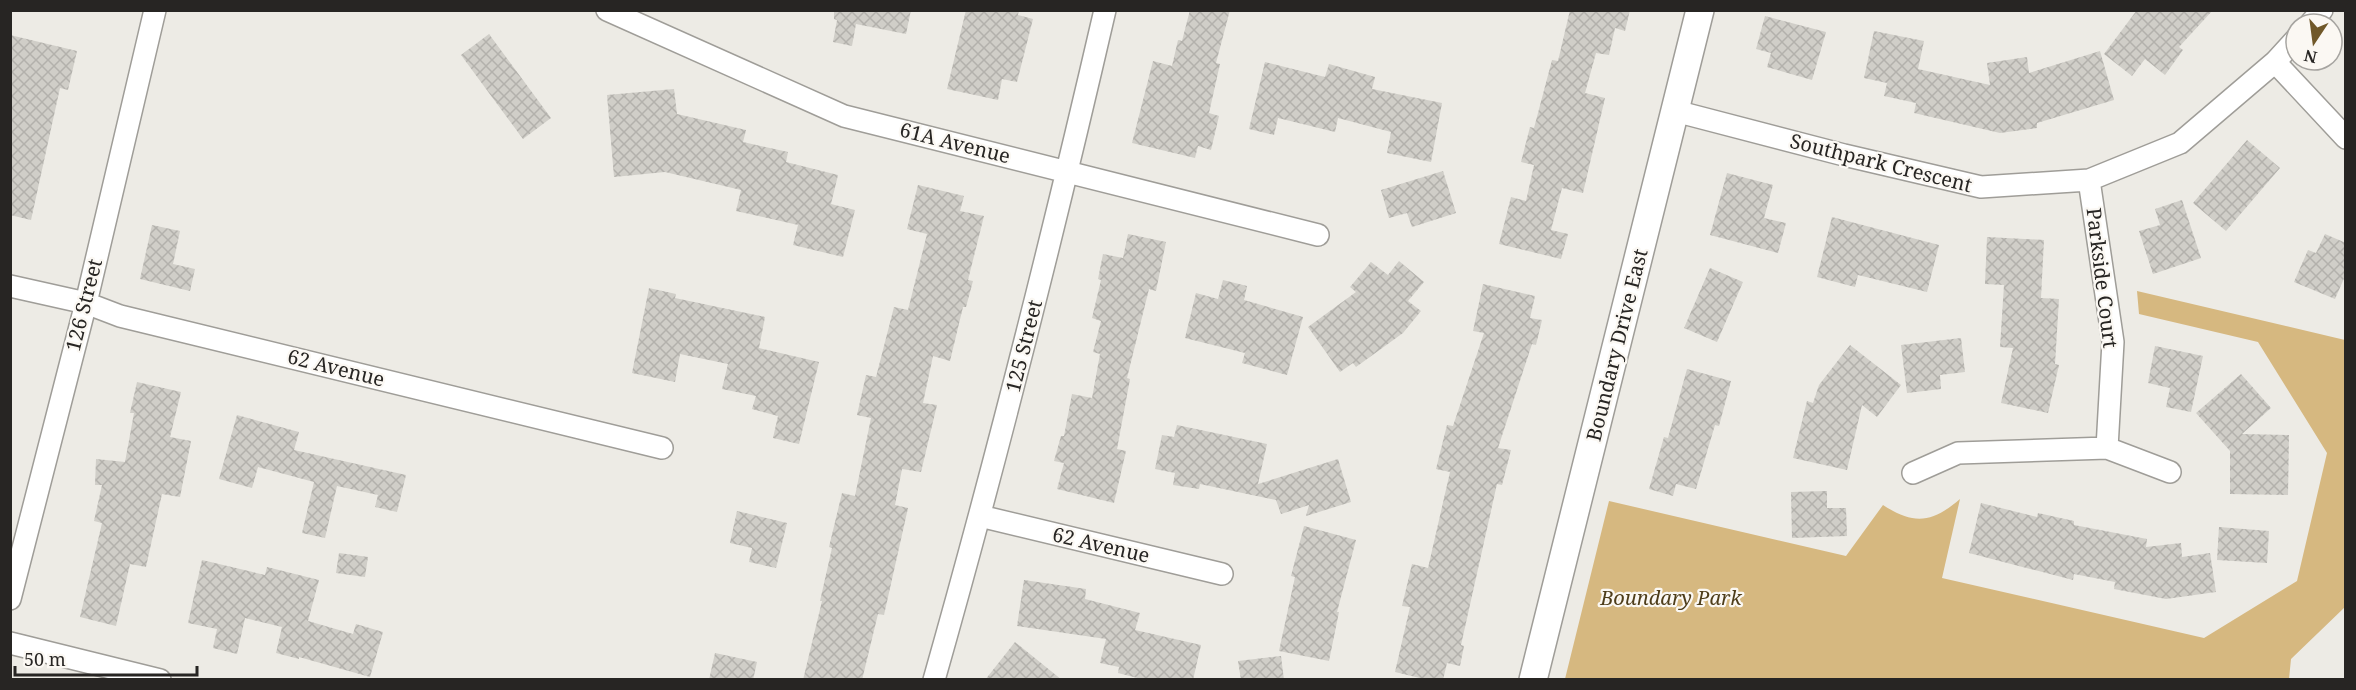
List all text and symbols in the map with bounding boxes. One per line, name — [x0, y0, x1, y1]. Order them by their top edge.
north arrow — [2284, 12, 2344, 72]
text: N — [2302, 44, 2319, 69]
street label: 61A Avenue — [897, 116, 1013, 169]
street label: Southpark Crescent — [1787, 127, 1975, 198]
street label: Parkside Court — [2081, 206, 2124, 350]
street label: Boundary Drive East — [1580, 246, 1653, 444]
street label: 126 Street — [59, 256, 108, 354]
street label: 125 Street — [999, 297, 1048, 395]
street label: 62 Avenue — [285, 342, 387, 393]
street label: 62 Avenue — [1050, 520, 1152, 569]
park label: Boundary Park — [1599, 584, 1742, 611]
scale bar — [15, 639, 196, 677]
text: 50 m — [24, 647, 66, 671]

